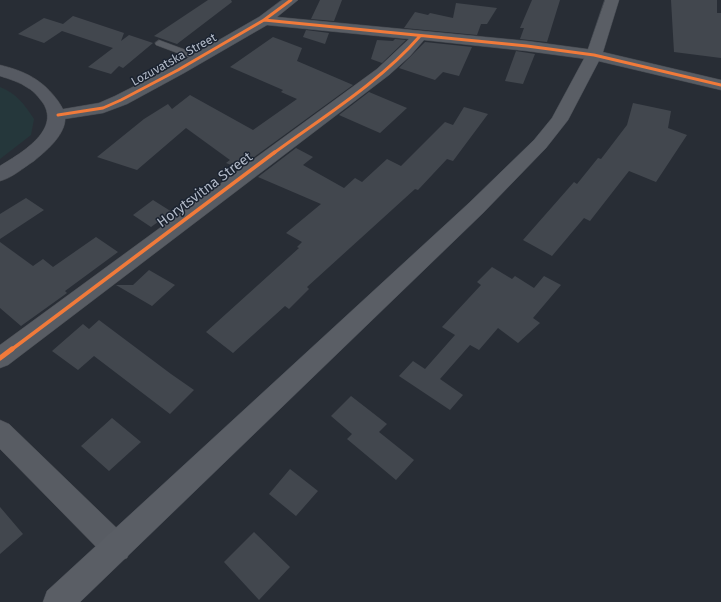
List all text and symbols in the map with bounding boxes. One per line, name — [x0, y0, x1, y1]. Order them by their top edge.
street label: Lozuvatska Street — [129, 31, 219, 89]
street label: Horytsvitna Street — [154, 149, 256, 231]

